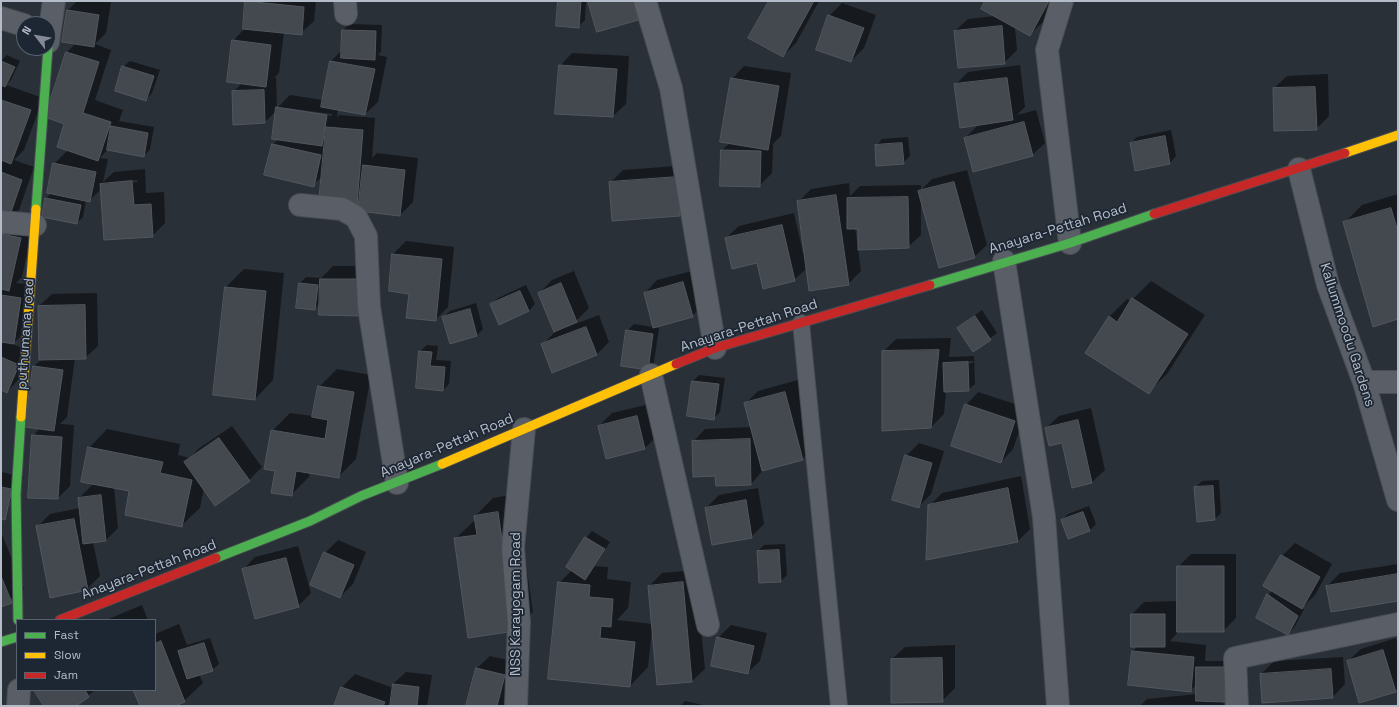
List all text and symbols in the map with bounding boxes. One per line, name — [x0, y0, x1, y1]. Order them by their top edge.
north arrow — [16, 16, 56, 56]
text: N — [19, 24, 34, 37]
street label: Anayara-Pettah Road — [987, 200, 1129, 258]
street label: Kallummoodu Gardens — [1316, 261, 1378, 409]
street label: puthumana road — [14, 278, 38, 390]
street label: Anayara-Pettah Road — [678, 296, 820, 356]
street label: Anayara-Pettah Road — [378, 410, 516, 482]
street label: NSS Karayogam Road — [508, 532, 524, 676]
street label: Anayara-Pettah Road — [79, 536, 219, 604]
legend — [16, 619, 156, 691]
text: Fast — [54, 627, 79, 643]
text: Slow — [54, 647, 81, 663]
text: Jam — [54, 667, 78, 683]

